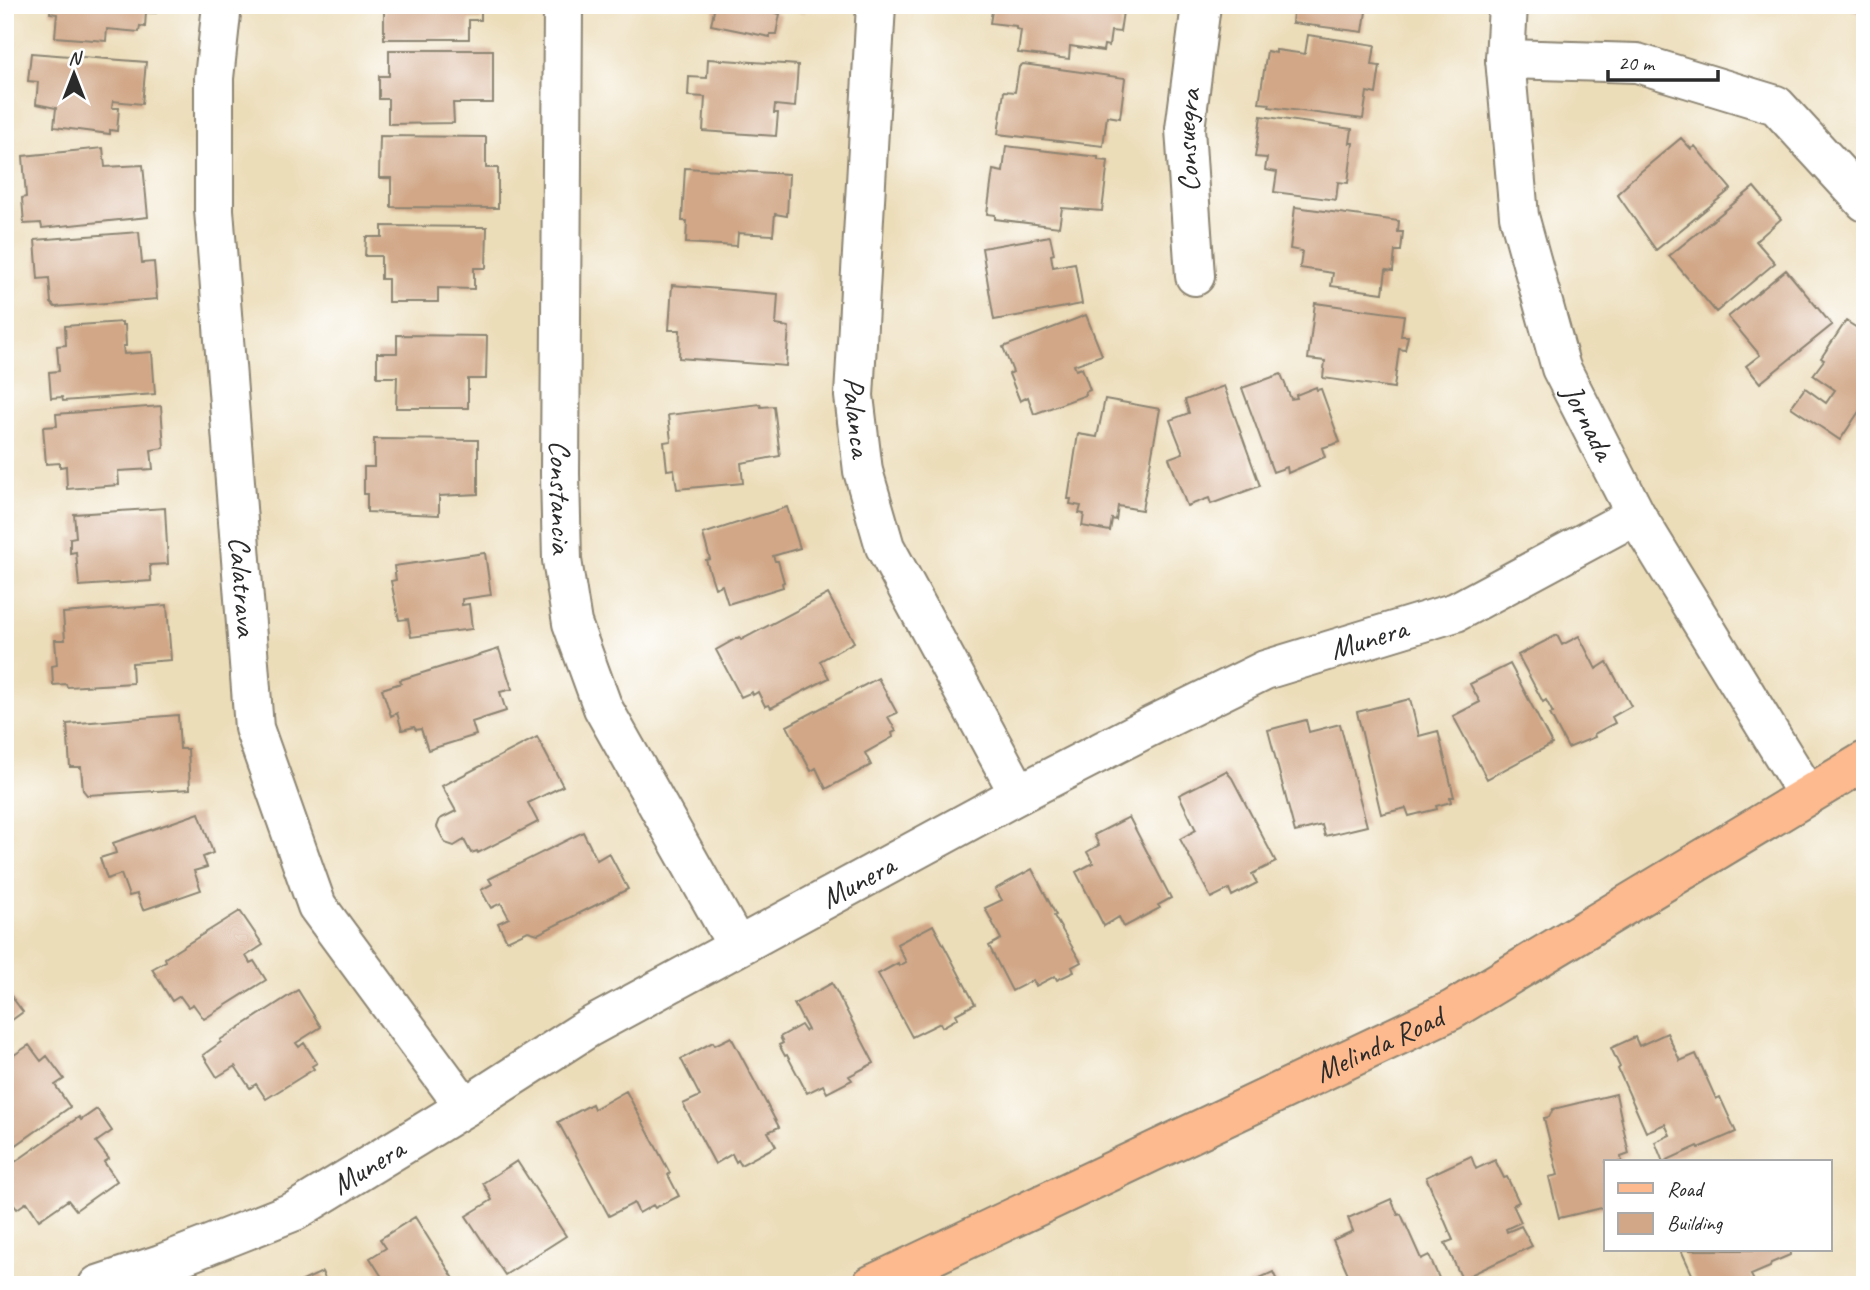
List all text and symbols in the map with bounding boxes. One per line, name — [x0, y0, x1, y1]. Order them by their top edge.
north arrow — [38, 38, 108, 108]
scale bar — [1608, 38, 1718, 82]
text: N — [68, 46, 83, 70]
text: 20 m — [1618, 50, 1656, 76]
street label: Consuegra — [1166, 84, 1209, 193]
street label: Palanca — [834, 376, 880, 462]
street label: Jornada — [1553, 376, 1625, 469]
street label: Constancia — [541, 440, 581, 556]
street label: Calatrava — [220, 535, 266, 640]
street label: Munera — [1325, 608, 1414, 668]
street label: Munera — [814, 845, 904, 917]
street label: Melinda Road — [1309, 996, 1453, 1091]
street label: Munera — [324, 1128, 414, 1203]
legend — [1604, 1160, 1832, 1252]
text: Road — [1667, 1176, 1706, 1202]
text: Building — [1667, 1210, 1724, 1236]

